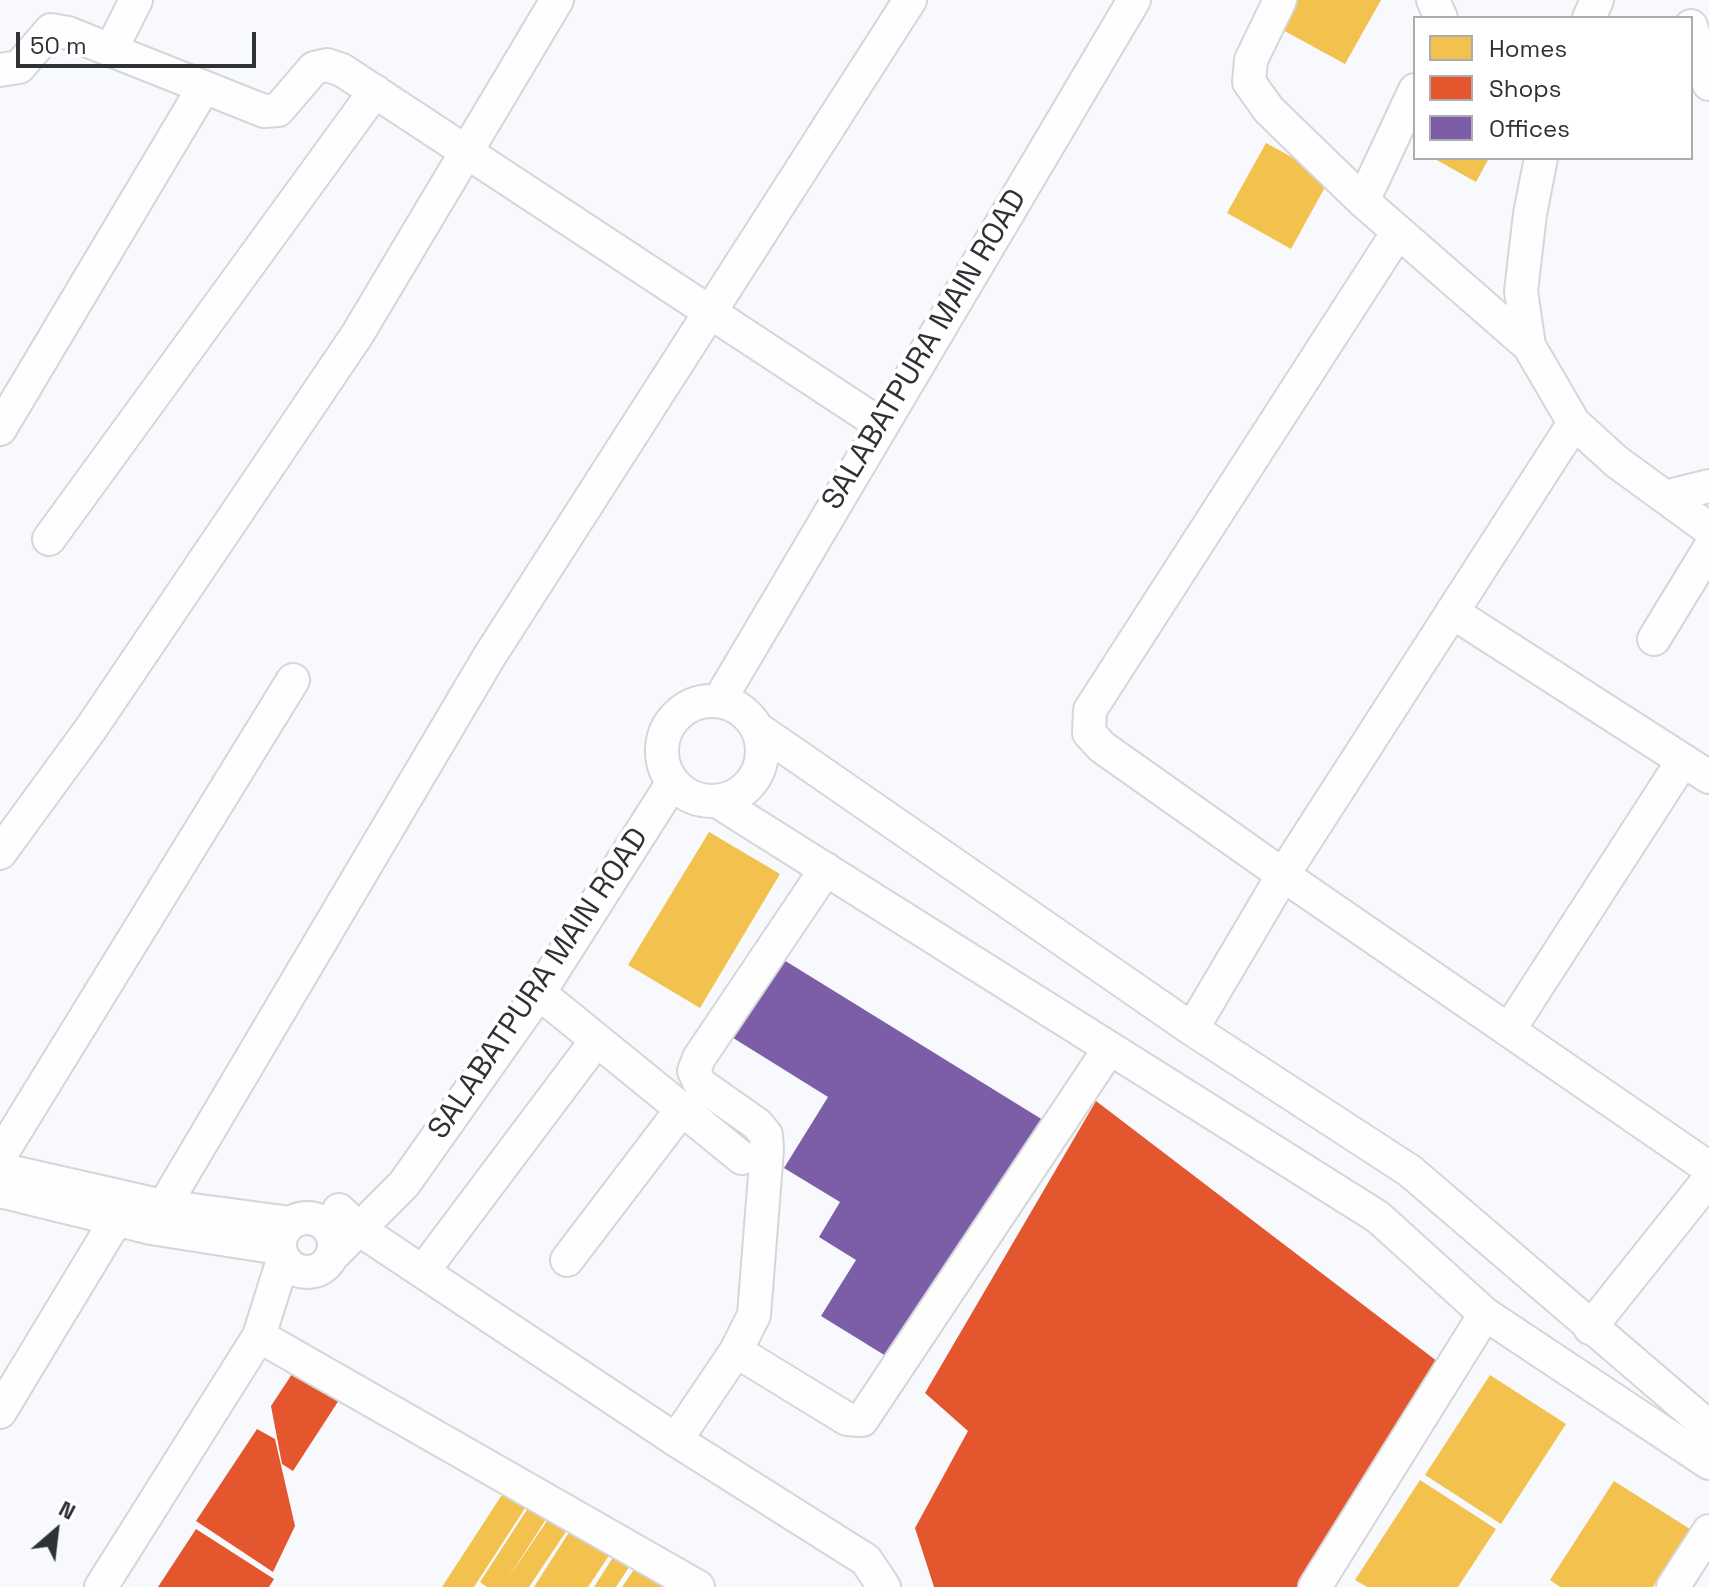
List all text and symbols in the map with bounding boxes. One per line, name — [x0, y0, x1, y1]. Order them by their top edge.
scale bar — [20, 16, 260, 66]
legend — [1413, 16, 1693, 160]
text: 50 m — [30, 30, 87, 61]
text: Homes — [1489, 33, 1567, 64]
text: Shops — [1489, 73, 1561, 104]
text: Offices — [1489, 113, 1570, 144]
street label: SALABATPURA MAIN ROAD — [815, 183, 1035, 517]
street label: SALABATPURA MAIN ROAD — [421, 822, 657, 1146]
north arrow — [16, 1491, 96, 1571]
text: N — [54, 1494, 80, 1526]

